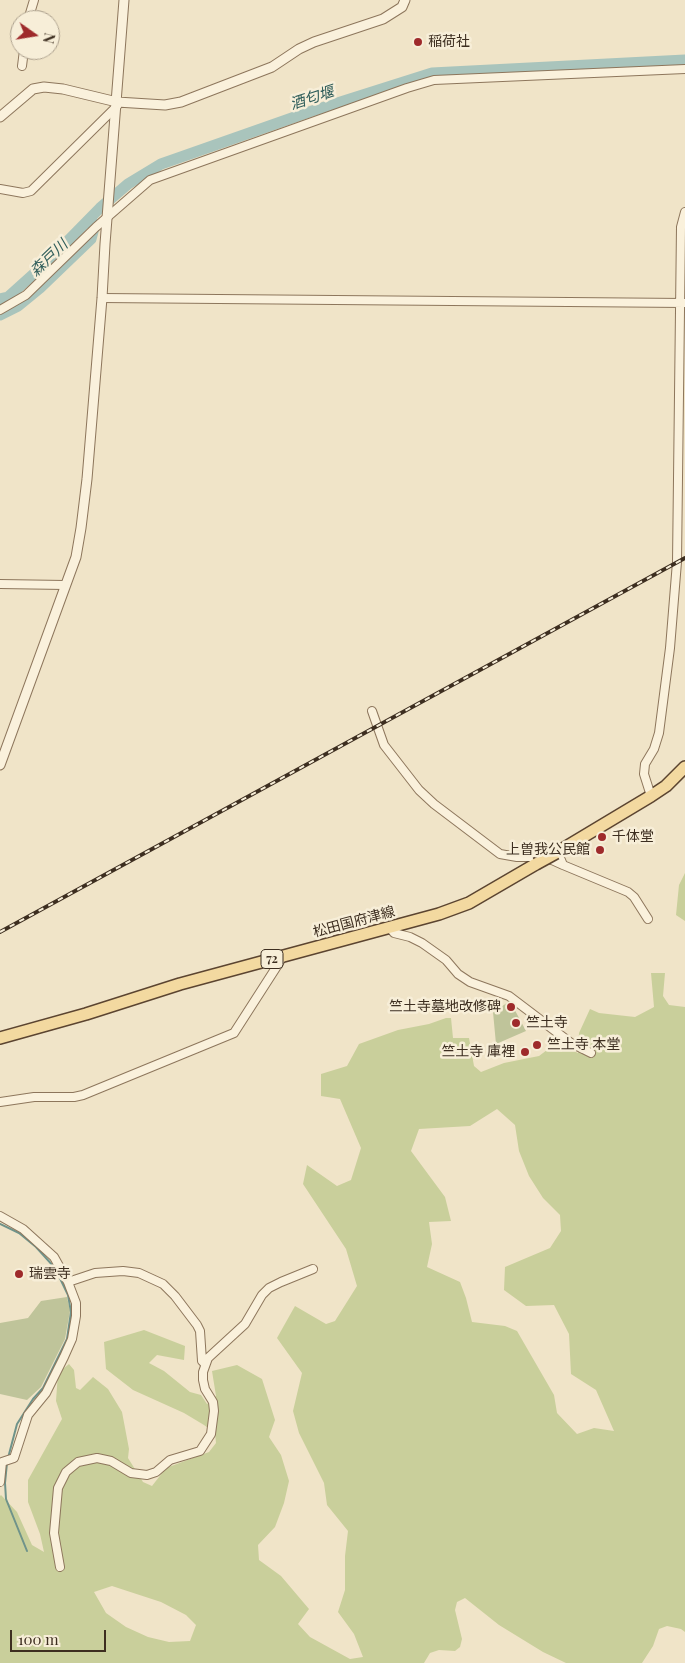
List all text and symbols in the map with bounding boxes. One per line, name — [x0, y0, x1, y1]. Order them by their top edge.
north arrow — [10, 10, 60, 60]
text: N — [39, 31, 60, 45]
place label: 稲荷社 — [428, 34, 470, 50]
marker: 稲荷社 — [412, 36, 424, 48]
water label: 酒匂堰 — [288, 82, 336, 114]
water label: 森戸川 — [27, 236, 71, 280]
place label: 千体堂 — [612, 829, 654, 845]
marker: 千体堂 — [596, 831, 608, 843]
place label: 上曽我公民館 — [506, 842, 590, 858]
marker: 上曽我公民館 — [594, 844, 606, 856]
street label: 松田国府津線 — [311, 903, 397, 941]
road number: 72 — [261, 950, 283, 969]
place label: 竺土寺墓地改修碑 — [389, 999, 501, 1015]
marker: 竺土寺墓地改修碑 — [505, 1001, 517, 1013]
place label: 竺土寺 — [526, 1015, 568, 1031]
marker: 竺土寺 — [510, 1017, 522, 1029]
place label: 竺土寺 本堂 — [547, 1037, 620, 1053]
marker: 竺土寺 本堂 — [531, 1039, 543, 1051]
place label: 竺土寺 庫裡 — [442, 1044, 515, 1060]
marker: 竺土寺 庫裡 — [519, 1046, 531, 1058]
place label: 瑞雲寺 — [29, 1266, 71, 1282]
marker: 瑞雲寺 — [13, 1268, 25, 1280]
scale bar — [12, 1620, 109, 1652]
text: 100 m — [18, 1629, 59, 1649]

